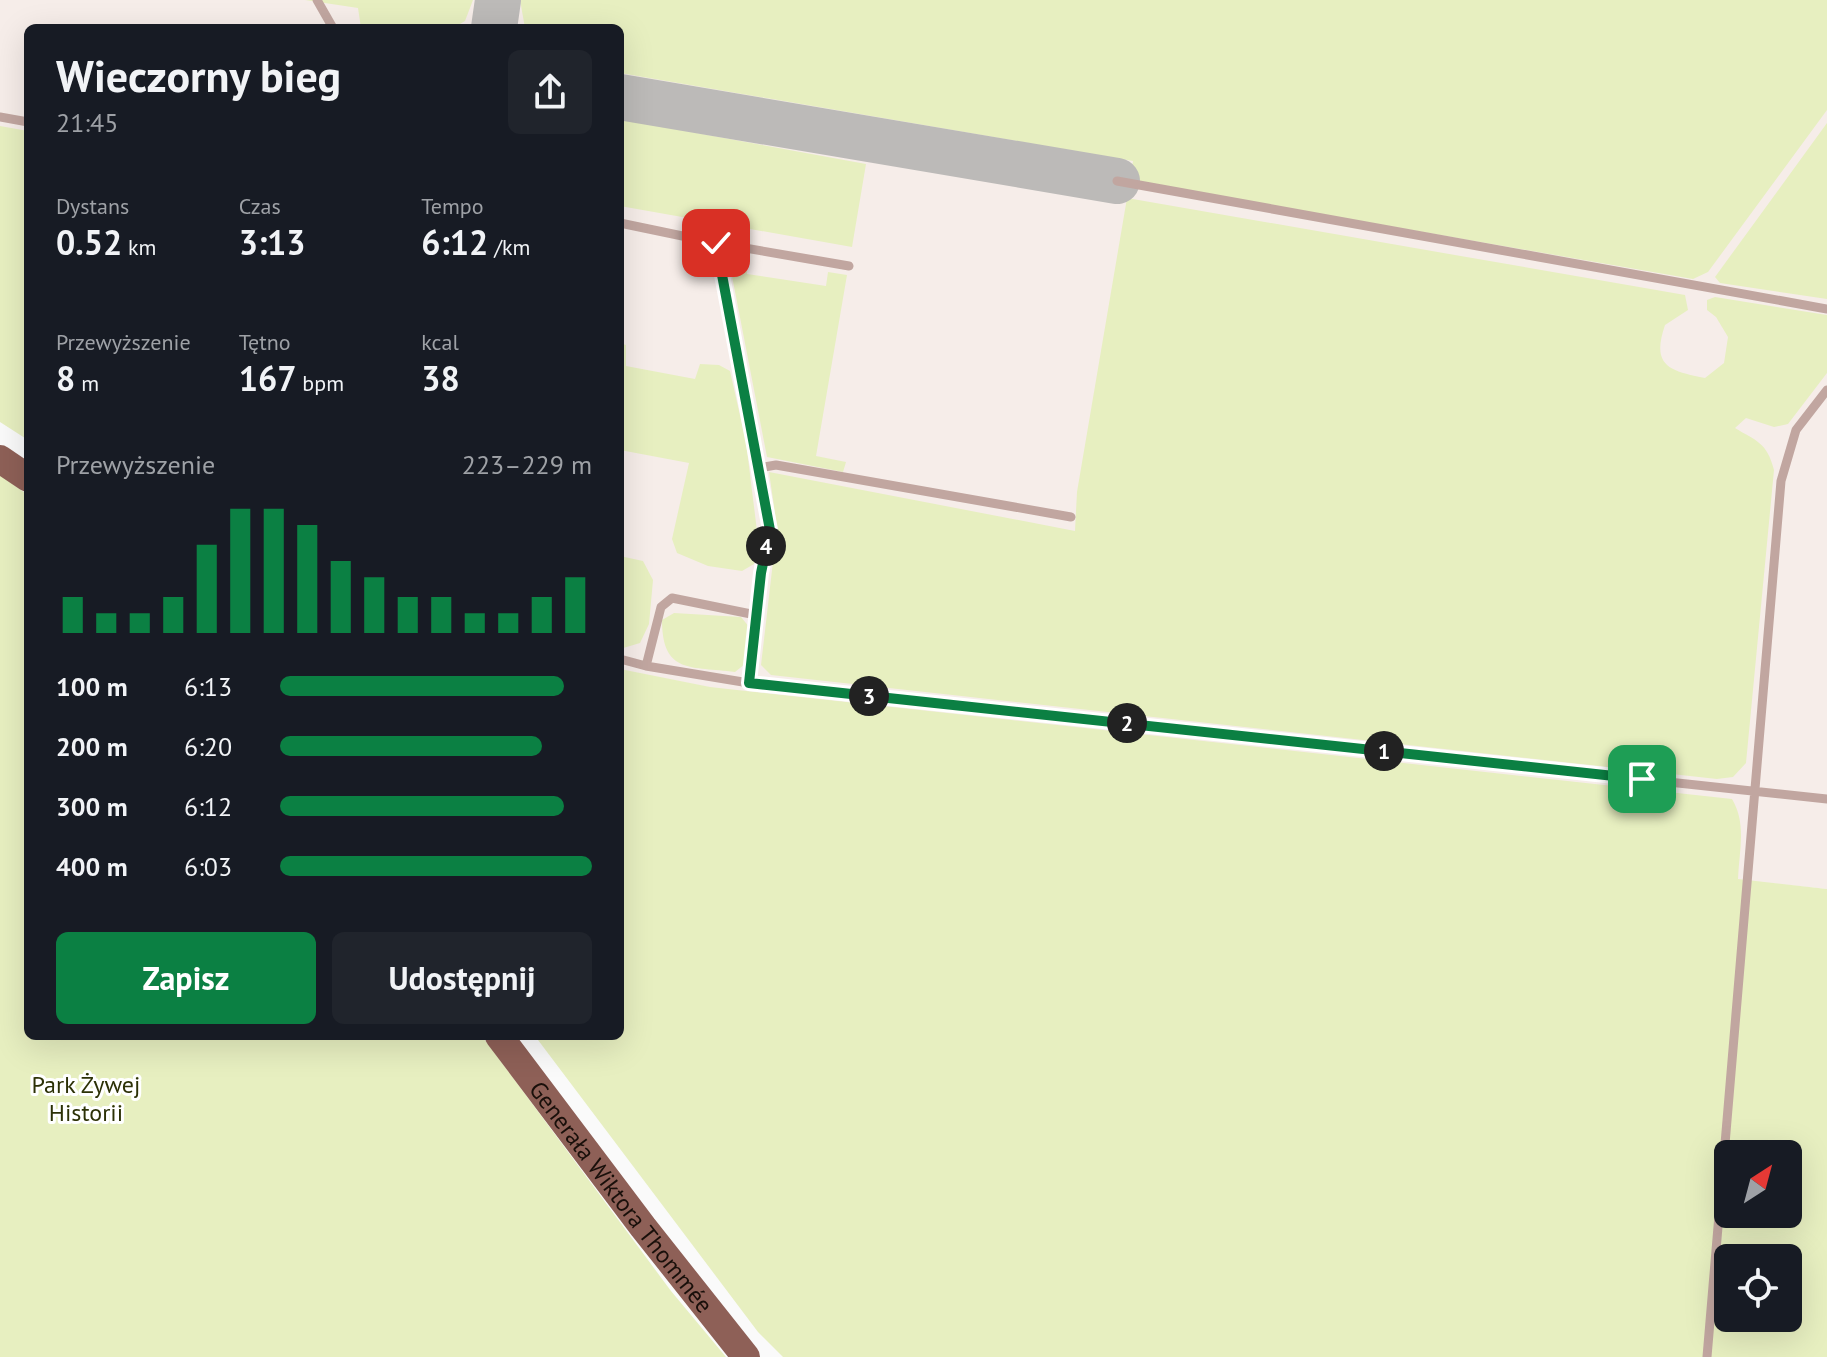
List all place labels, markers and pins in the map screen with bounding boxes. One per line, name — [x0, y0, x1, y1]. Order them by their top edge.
pin — [682, 209, 750, 277]
pin: 4 — [746, 526, 786, 566]
pin: 3 — [849, 676, 889, 716]
pin: 2 — [1107, 703, 1147, 743]
pin: 1 — [1364, 731, 1404, 771]
pin — [1608, 745, 1676, 813]

